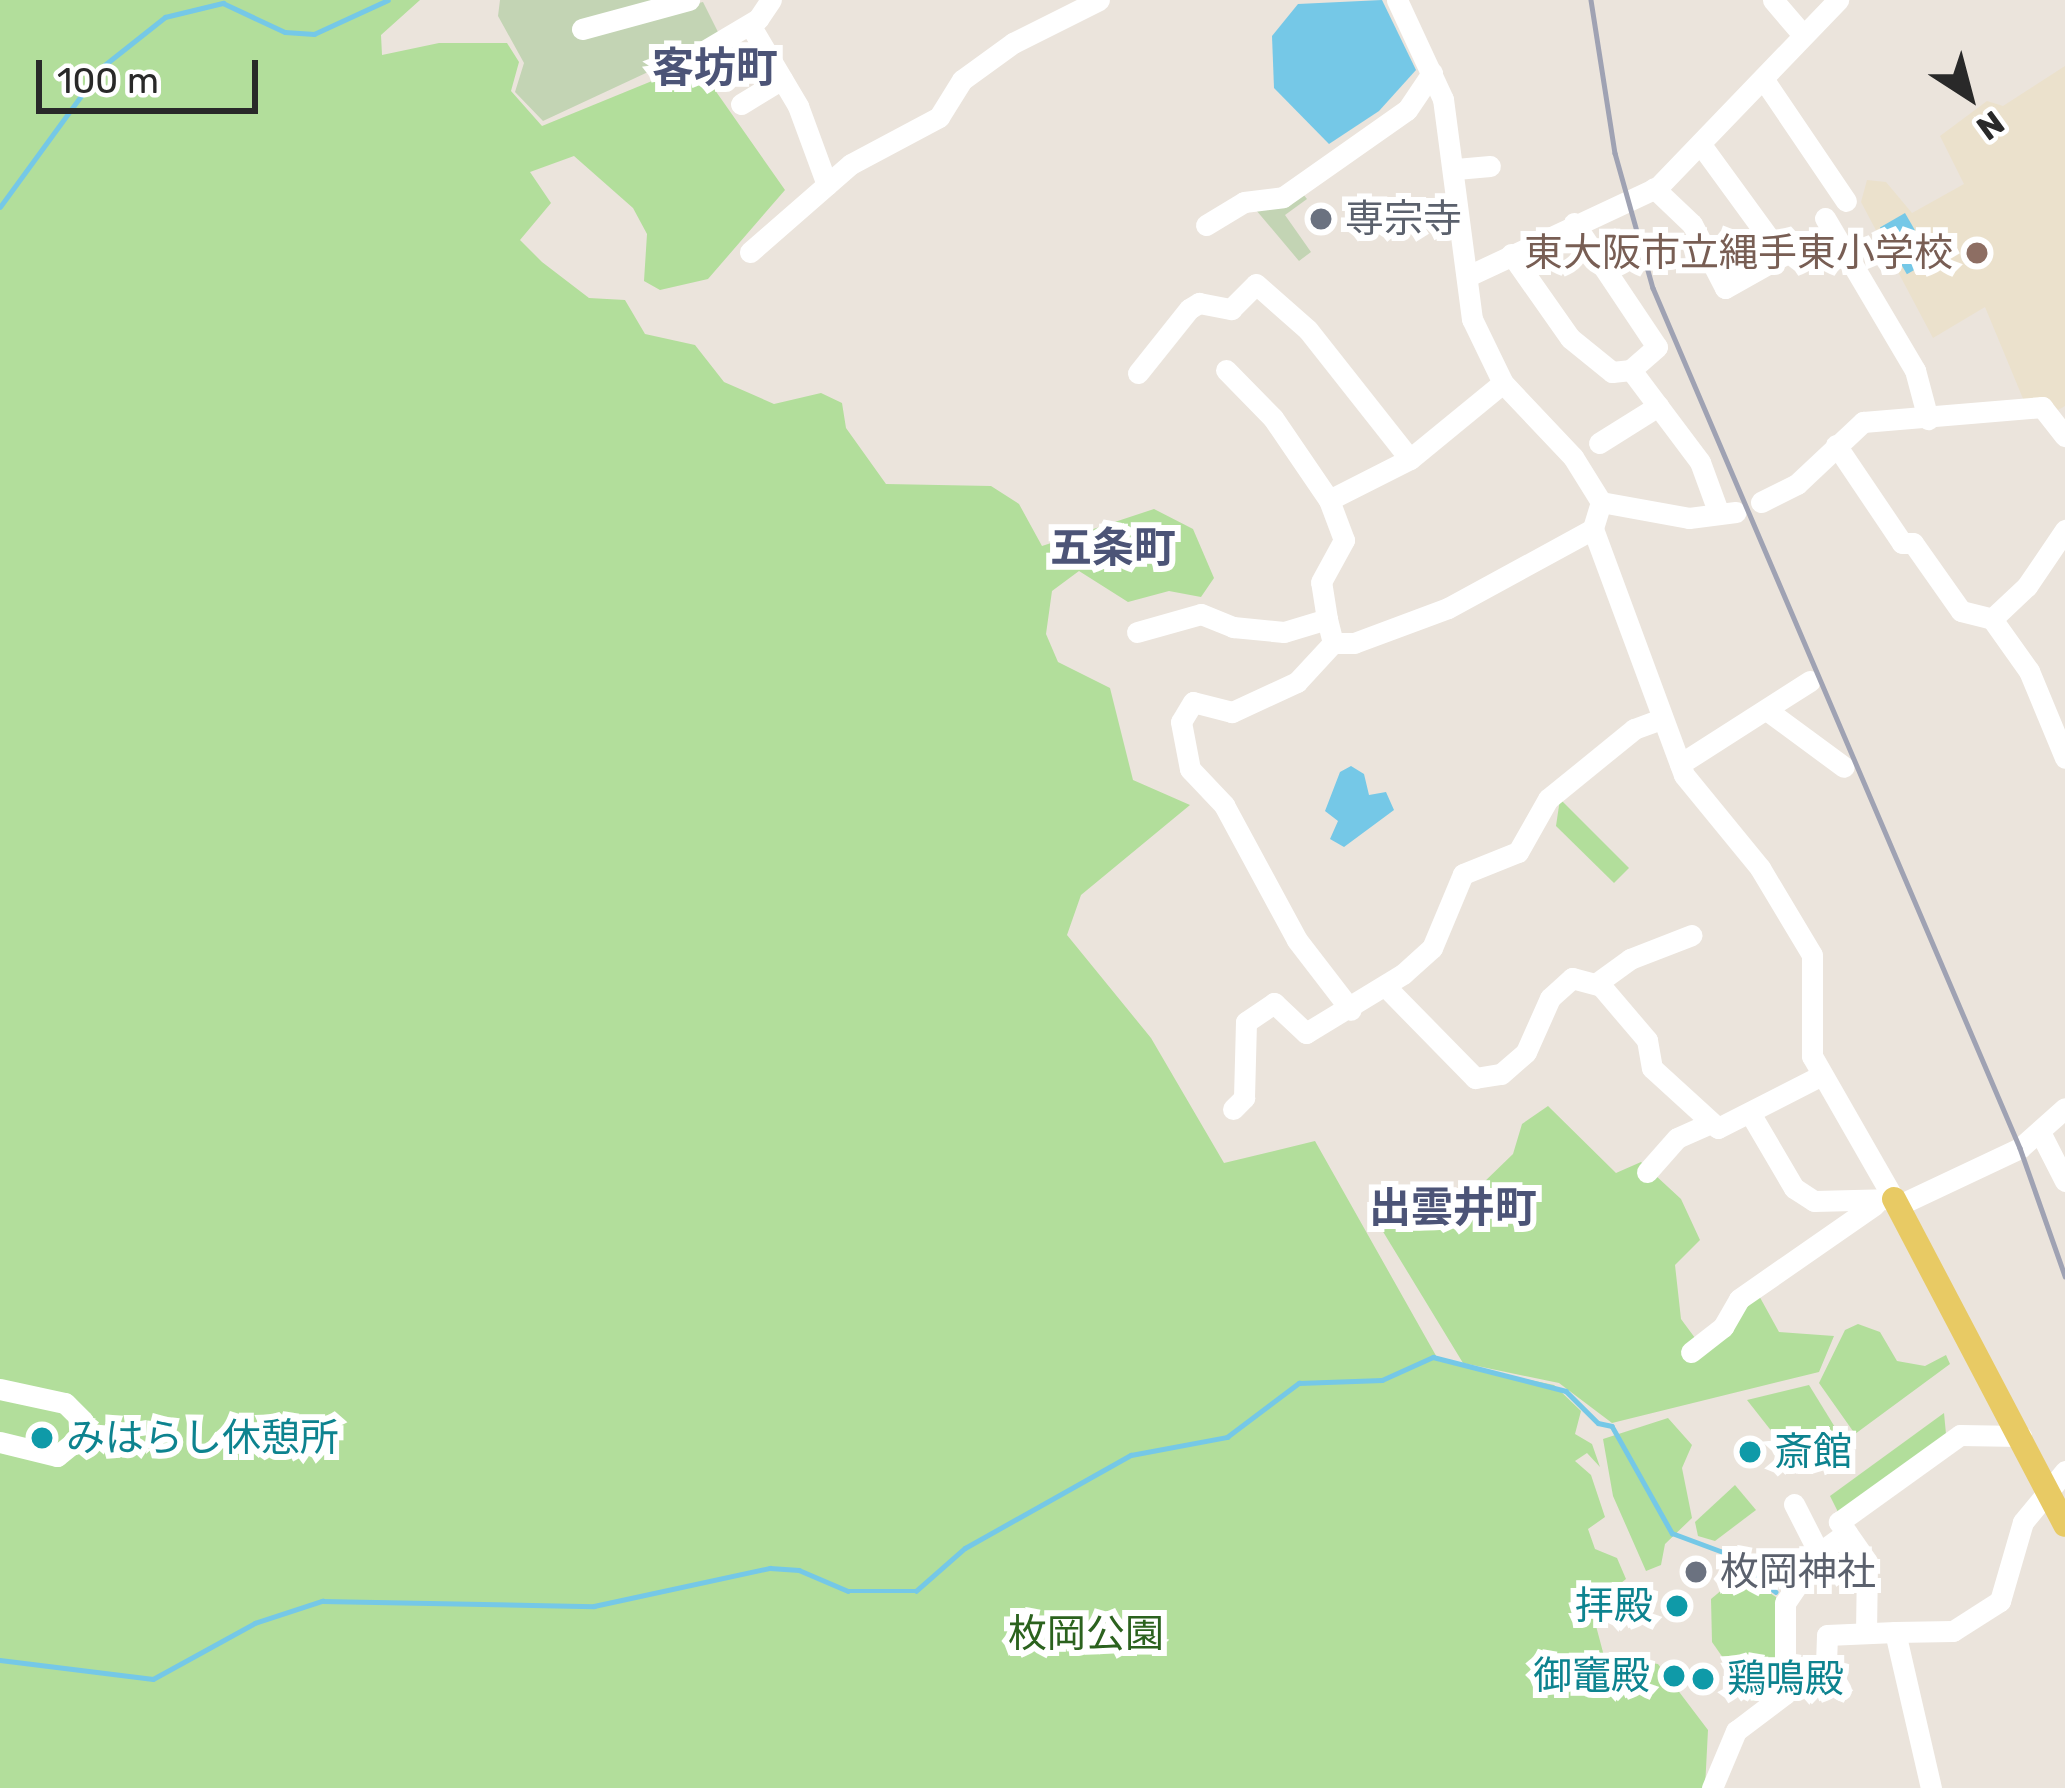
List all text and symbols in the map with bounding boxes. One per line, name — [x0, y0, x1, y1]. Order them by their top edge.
scale bar — [42, 36, 264, 110]
north arrow — [1909, 36, 2029, 156]
district label: 客坊町 — [652, 43, 778, 93]
text: 100 m — [57, 59, 159, 102]
text: N — [1969, 103, 2012, 148]
place label: 専宗寺 — [1345, 196, 1462, 242]
marker: 専宗寺 — [1308, 206, 1334, 232]
place label: 東大阪市立縄手東小学校 — [1524, 230, 1953, 276]
marker: 東大阪市立縄手東小学校 — [1964, 240, 1990, 266]
district label: 五条町 — [1050, 523, 1176, 573]
district label: 出雲井町 — [1369, 1183, 1537, 1233]
place label: みはらし休憩所 — [66, 1415, 339, 1461]
marker: みはらし休憩所 — [29, 1425, 55, 1451]
place label: 斎館 — [1774, 1429, 1852, 1475]
marker: 斎館 — [1737, 1439, 1763, 1465]
place label: 枚岡神社 — [1720, 1549, 1876, 1595]
marker: 枚岡神社 — [1683, 1559, 1709, 1585]
place label: 拝殿 — [1575, 1583, 1653, 1629]
marker: 拝殿 — [1664, 1593, 1690, 1619]
park label: 枚岡公園 — [1008, 1611, 1164, 1657]
place label: 御竈殿 — [1533, 1653, 1650, 1699]
place label: 鶏鳴殿 — [1727, 1656, 1844, 1702]
marker: 御竈殿 — [1661, 1663, 1687, 1689]
marker: 鶏鳴殿 — [1690, 1666, 1716, 1692]

